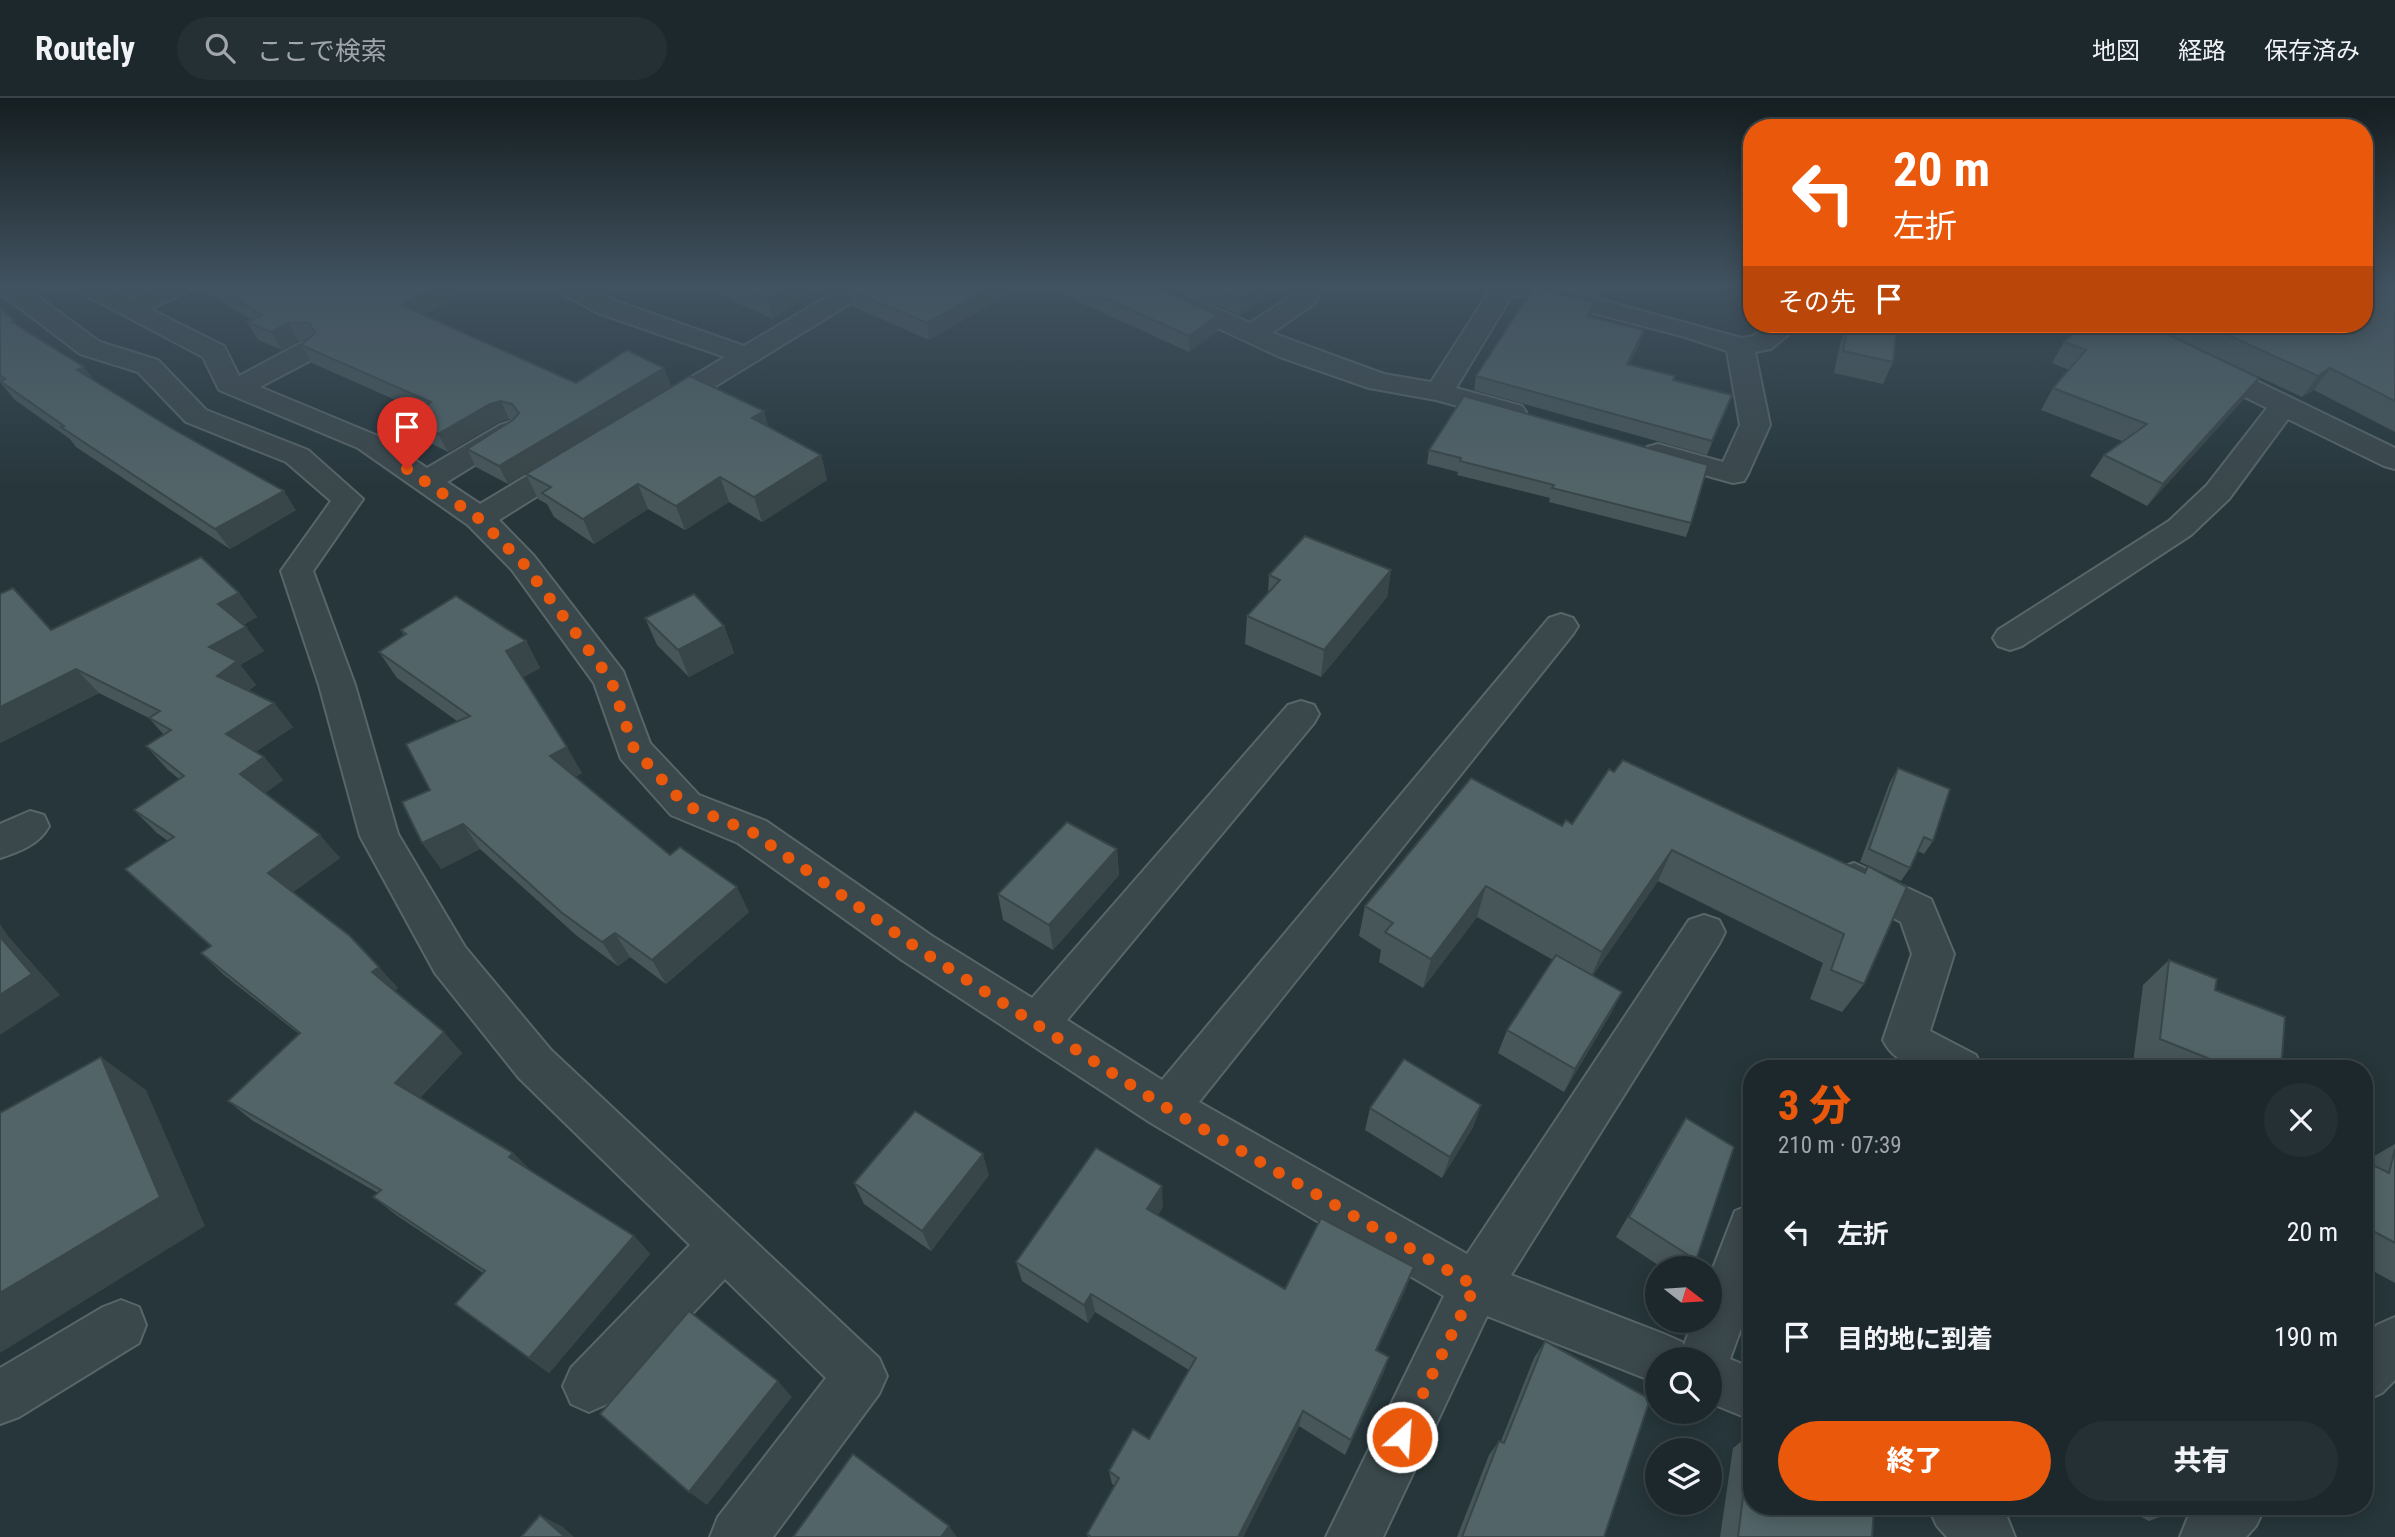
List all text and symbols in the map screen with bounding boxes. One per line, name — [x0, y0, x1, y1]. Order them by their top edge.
search box — [177, 17, 667, 80]
text: Routely — [35, 29, 135, 68]
icon: search — [201, 29, 239, 67]
text: ここで検索 — [257, 36, 387, 66]
text: 地図 — [2092, 37, 2140, 65]
text: 経路 — [2178, 37, 2226, 65]
text: 保存済み — [2264, 37, 2360, 65]
text: 20 m — [1893, 141, 1990, 198]
icon: left — [1778, 147, 1869, 238]
text: 左折 — [1893, 207, 1957, 245]
icon: arrive — [1870, 280, 1908, 318]
text: その先 — [1778, 287, 1856, 317]
pin — [377, 397, 437, 469]
icon: arrive — [388, 408, 426, 446]
text: 3 分 — [1778, 1081, 1851, 1130]
button: close — [2264, 1083, 2338, 1157]
text: 210 m · 07:39 — [1778, 1132, 1902, 1159]
icon: left — [1778, 1213, 1816, 1251]
text: 20 m — [2287, 1217, 2338, 1247]
text: 左折 — [1837, 1219, 1889, 1249]
north arrow — [1645, 1256, 1722, 1334]
map controls — [1645, 1256, 1722, 1515]
icon: arrive — [1778, 1318, 1816, 1356]
text: 190 m — [2274, 1322, 2338, 1352]
text: 目的地に到着 — [1837, 1324, 1993, 1354]
button: search — [1645, 1347, 1722, 1424]
position arrow — [1365, 1400, 1439, 1474]
button: 終了 — [1778, 1421, 2051, 1501]
button: 共有 — [2065, 1421, 2338, 1501]
button: layers — [1645, 1438, 1722, 1515]

